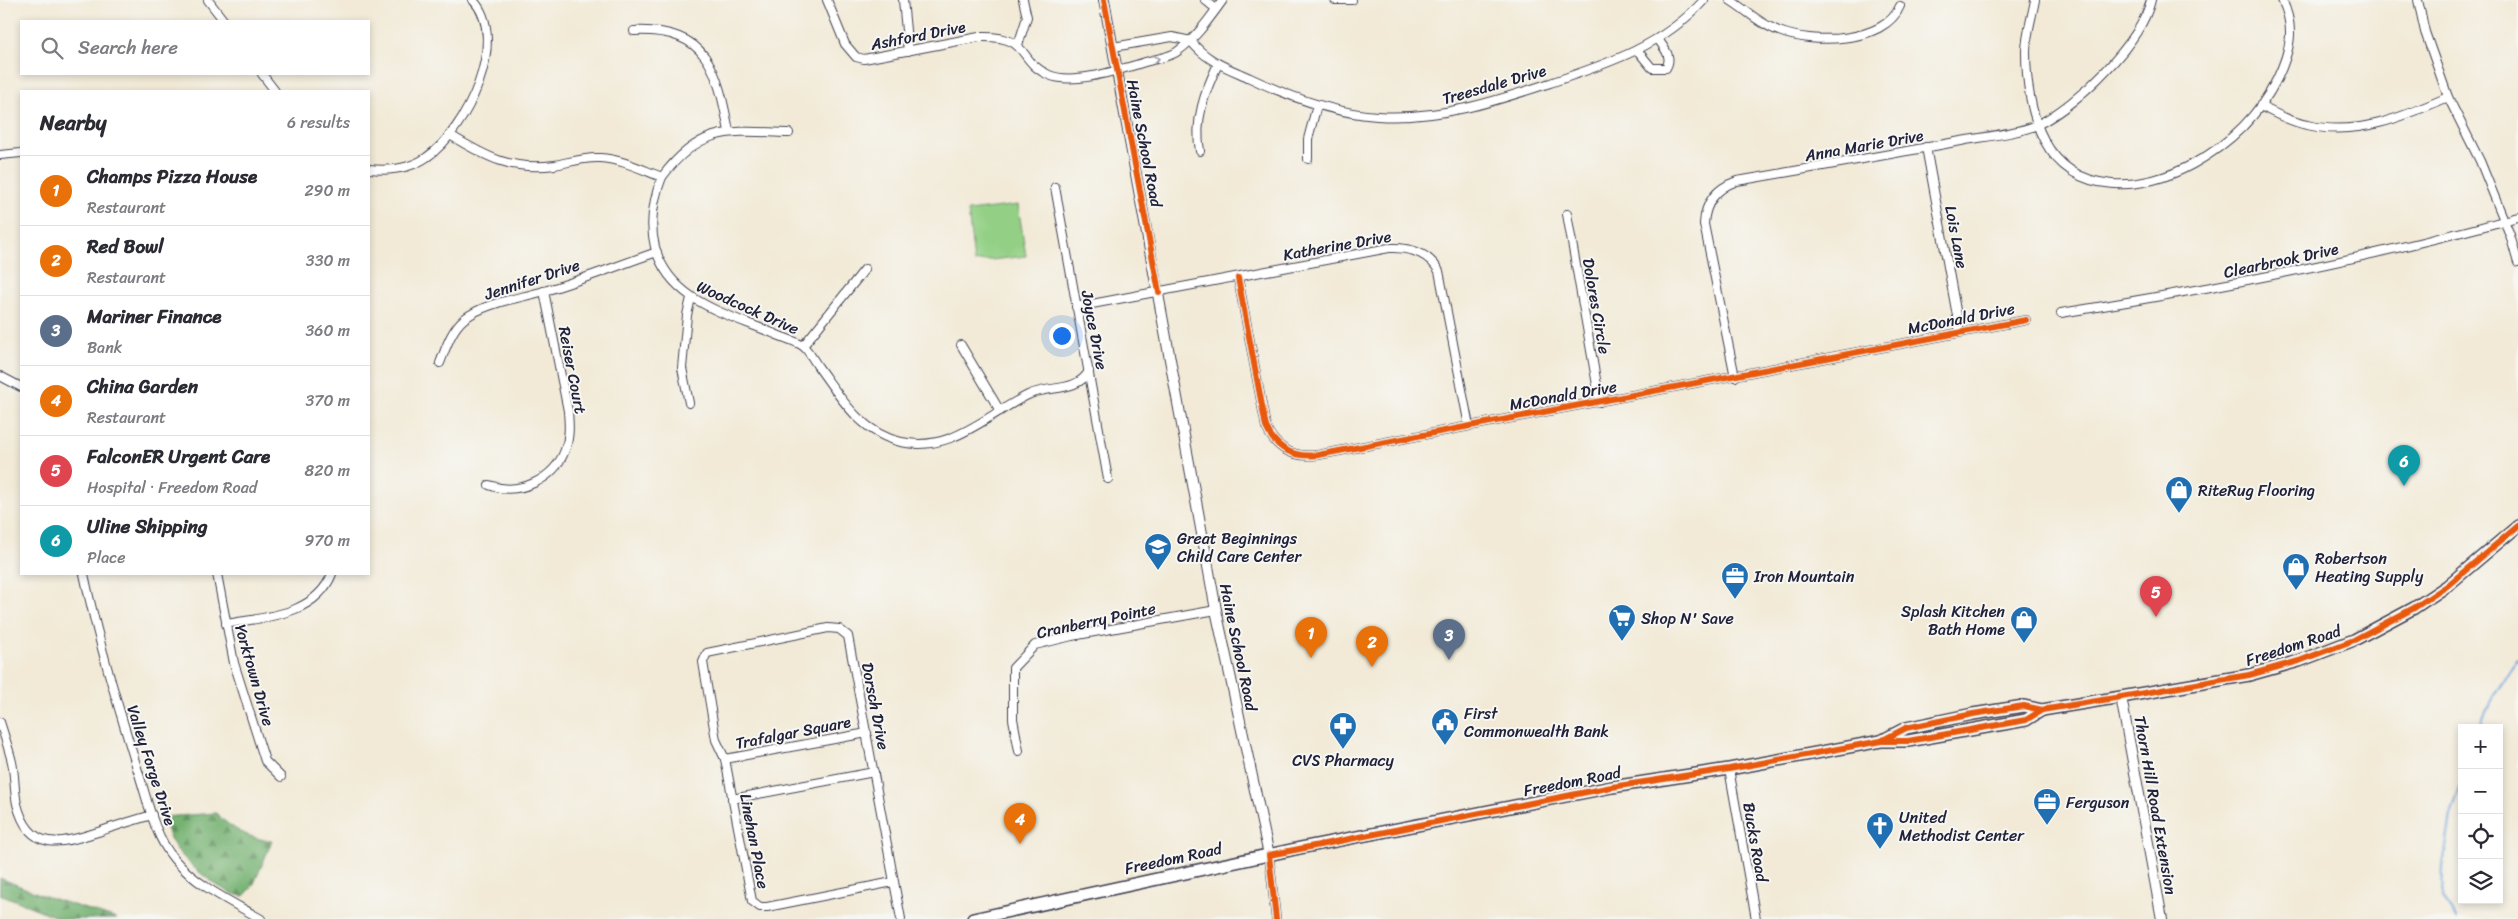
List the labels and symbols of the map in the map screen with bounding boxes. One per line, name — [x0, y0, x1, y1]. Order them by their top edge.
street label: Ashford Drive — [867, 12, 968, 59]
one-way arrow — [1152, 54, 1160, 64]
street label: Treesdale Drive — [1439, 56, 1550, 113]
street label: Haine School Road — [1118, 77, 1171, 211]
street label: Anna Marie Drive — [1801, 121, 1926, 170]
street label: Lois Lane — [1936, 203, 1977, 271]
street label: Katherine Drive — [1281, 222, 1394, 269]
street label: Clearbrook Drive — [2221, 234, 2342, 287]
street label: Jennifer Drive — [480, 250, 584, 309]
street label: Dolores Circle — [1574, 256, 1619, 356]
street label: Woodcock Drive — [692, 272, 804, 343]
street label: Joyce Drive — [1072, 287, 1116, 372]
street label: McDonald Drive — [1905, 294, 2017, 343]
your location — [1049, 323, 1075, 349]
street label: Reiser Court — [550, 324, 595, 416]
street label: McDonald Drive — [1507, 372, 1619, 419]
pin: 6 — [2388, 445, 2420, 486]
shop icon: RiteRug Flooring — [2164, 475, 2194, 514]
place label: RiteRug Flooring — [2198, 476, 2315, 505]
place label: Great Beginnings Child Care Center — [1177, 524, 1302, 571]
school or university icon: Great Beginnings Child Care Center — [1143, 532, 1173, 571]
place label: Robertson Heating Supply — [2315, 544, 2424, 591]
shop icon: Robertson Heating Supply — [2281, 552, 2311, 591]
office icon: Iron Mountain — [1720, 561, 1750, 600]
place label: Iron Mountain — [1753, 562, 1855, 591]
pin: 5 — [2140, 576, 2172, 617]
street label: Haine School Road — [1211, 581, 1267, 715]
street label: Cranberry Pointe — [1034, 594, 1158, 647]
place label: Splash Kitchen Bath Home — [1901, 597, 2005, 644]
supermarket icon: Shop N' Save — [1607, 603, 1637, 642]
place label: Shop N' Save — [1641, 604, 1734, 633]
shop icon: Splash Kitchen Bath Home — [2009, 605, 2039, 644]
street label: Freedom Road — [2242, 616, 2346, 675]
pin: 1 — [1295, 617, 1327, 658]
pin: 3 — [1433, 619, 1465, 660]
street label: Yorktown Drive — [226, 621, 283, 730]
pin: 2 — [1356, 626, 1388, 667]
street label: Dorsch Drive — [853, 660, 898, 752]
place label: First Commonwealth Bank — [1464, 699, 1609, 746]
street label: Valley Forge Drive — [118, 701, 185, 830]
street label: Trafalgar Square — [733, 707, 854, 758]
public building icon: First Commonwealth Bank — [1430, 707, 1460, 746]
pharmacy icon: CVS Pharmacy — [1328, 711, 1358, 750]
street label: Thorn Hill Road Extension — [2125, 713, 2186, 897]
place label: CVS Pharmacy — [1292, 746, 1394, 775]
street label: Freedom Road — [1521, 758, 1625, 805]
office icon: Ferguson — [2032, 787, 2062, 826]
place label: Ferguson — [2066, 788, 2130, 817]
street label: Linehan Place — [731, 791, 778, 891]
street label: Bucks Road — [1734, 800, 1777, 886]
pin: 4 — [1004, 803, 1036, 844]
place label: United Methodist Center — [1899, 803, 2025, 850]
church icon: United Methodist Center — [1865, 811, 1895, 850]
street label: Freedom Road — [1122, 834, 1226, 883]

